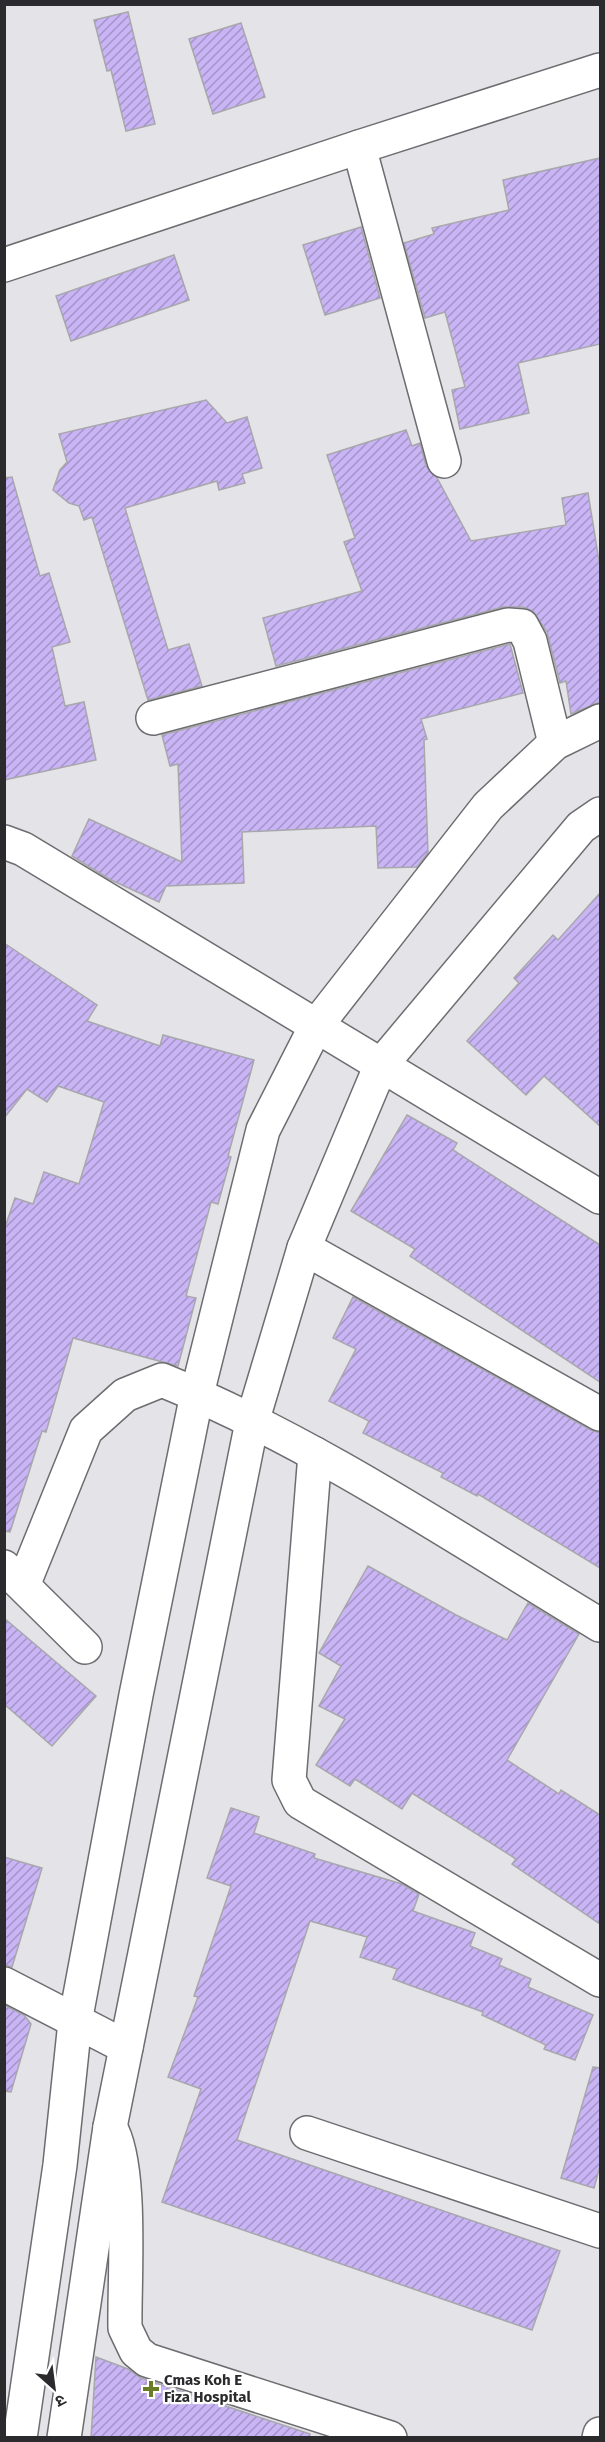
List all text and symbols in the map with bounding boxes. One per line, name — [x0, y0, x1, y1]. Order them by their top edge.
north arrow — [24, 2358, 84, 2418]
place label: Cmas Koh E Fiza Hospital — [164, 2371, 251, 2406]
marker: Cmas Koh E Fiza Hospital — [142, 2380, 160, 2398]
text: उ — [52, 2390, 69, 2412]

